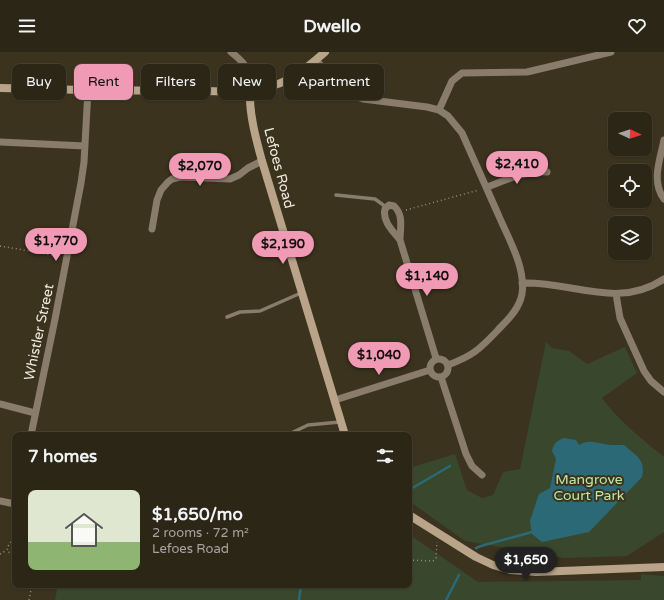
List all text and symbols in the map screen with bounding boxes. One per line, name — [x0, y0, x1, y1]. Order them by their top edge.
icon: menu — [16, 15, 38, 37]
text: Dwello — [303, 15, 361, 37]
icon: heart — [626, 15, 648, 37]
chip: Buy — [12, 64, 66, 100]
chip: Rent — [74, 64, 133, 100]
chip: Filters — [141, 64, 210, 100]
chip: New — [218, 64, 276, 100]
chip: Apartment — [284, 64, 384, 100]
north arrow — [608, 112, 652, 156]
map controls — [608, 112, 652, 260]
street label: Lefoes Road — [260, 126, 298, 210]
pin: $2,410 — [484, 151, 550, 185]
pin: $2,070 — [167, 153, 233, 187]
text: $2,410 — [495, 156, 539, 172]
text: $2,070 — [178, 158, 222, 174]
button: locate — [608, 164, 652, 208]
button: layers — [608, 216, 652, 260]
pin: $1,770 — [23, 228, 89, 262]
pin: $2,190 — [250, 231, 316, 265]
text: $1,770 — [34, 233, 78, 249]
text: $2,190 — [261, 236, 305, 252]
pin: $1,140 — [394, 263, 460, 297]
text: $1,140 — [405, 268, 449, 284]
street label: Whistler Street — [20, 281, 58, 382]
pin: $1,040 — [346, 342, 412, 376]
text: $1,040 — [357, 347, 401, 363]
icon: filters — [374, 445, 396, 467]
text: 7 homes — [28, 446, 97, 467]
park label: Mangrove Court Park — [554, 471, 625, 504]
text: $1,650/mo — [152, 504, 243, 525]
icon: home — [60, 506, 108, 554]
text: 2 rooms · 72 m² — [152, 525, 249, 541]
text: Lefoes Road — [152, 541, 229, 557]
pin: $1,650 — [493, 547, 559, 581]
text: $1,650 — [504, 552, 548, 568]

